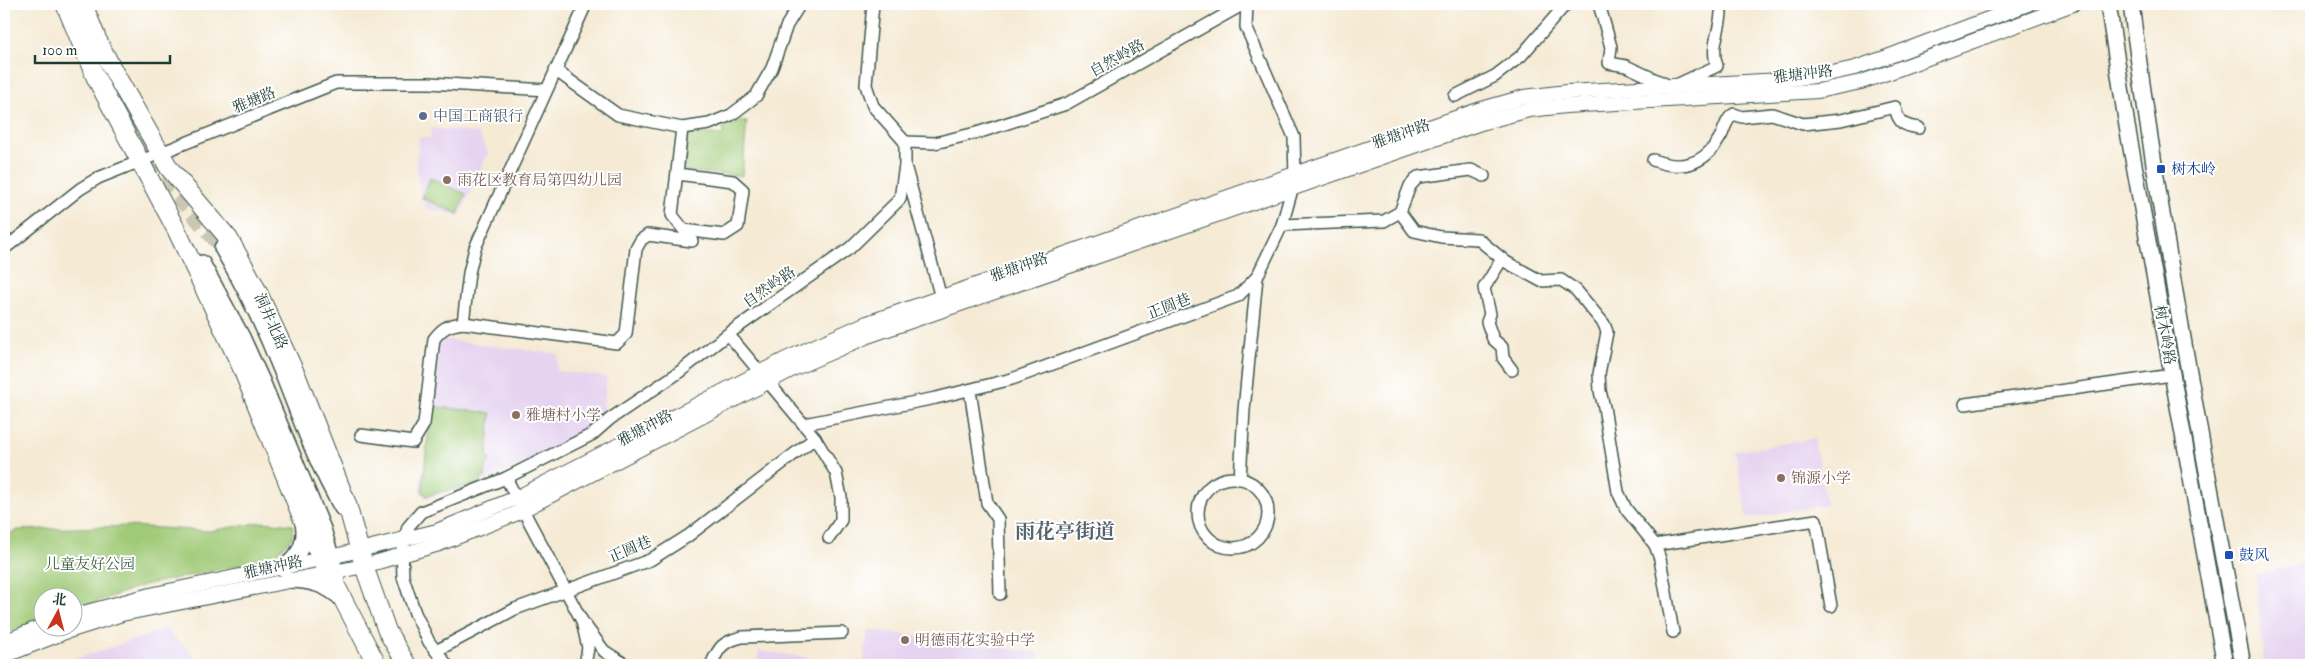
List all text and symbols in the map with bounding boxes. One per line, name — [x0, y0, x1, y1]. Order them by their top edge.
scale bar — [35, 32, 170, 64]
street label: 自然岭路 — [1086, 36, 1148, 81]
text: 100 m — [42, 41, 78, 60]
street label: 雅塘冲路 — [1772, 61, 1834, 88]
street label: 雅塘路 — [230, 83, 279, 118]
place label: 中国工商银行 — [433, 107, 523, 126]
marker: 中国工商银行 — [417, 110, 429, 122]
street label: 雅塘冲路 — [1370, 116, 1433, 153]
place label: 树木岭 — [2171, 160, 2216, 179]
marker: 树木岭 — [2155, 163, 2167, 175]
place label: 雨花区教育局第四幼儿园 — [457, 171, 622, 190]
marker: 雨花区教育局第四幼儿园 — [441, 174, 453, 186]
street label: 雅塘冲路 — [988, 249, 1051, 286]
street label: 自然岭路 — [739, 262, 799, 312]
street label: 洞井北路 — [250, 290, 291, 352]
street label: 正圆巷 — [1145, 290, 1194, 323]
street label: 树木岭路 — [2150, 304, 2179, 366]
place label: 雅塘村小学 — [526, 406, 601, 425]
street label: 雅塘冲路 — [614, 406, 676, 451]
marker: 雅塘村小学 — [510, 409, 522, 421]
place label: 锦源小学 — [1791, 469, 1851, 488]
marker: 锦源小学 — [1775, 472, 1787, 484]
district label: 雨花亭街道 — [1015, 519, 1115, 544]
street label: 正圆巷 — [606, 532, 655, 567]
place label: 鼓风 — [2239, 546, 2269, 565]
marker: 鼓风 — [2223, 549, 2235, 561]
street label: 雅塘冲路 — [242, 552, 304, 583]
park label: 儿童友好公园 — [45, 555, 135, 574]
north arrow — [32, 586, 82, 636]
text: 北 — [52, 590, 68, 609]
place label: 明德雨花实验中学 — [915, 631, 1035, 650]
marker: 明德雨花实验中学 — [899, 634, 911, 646]

